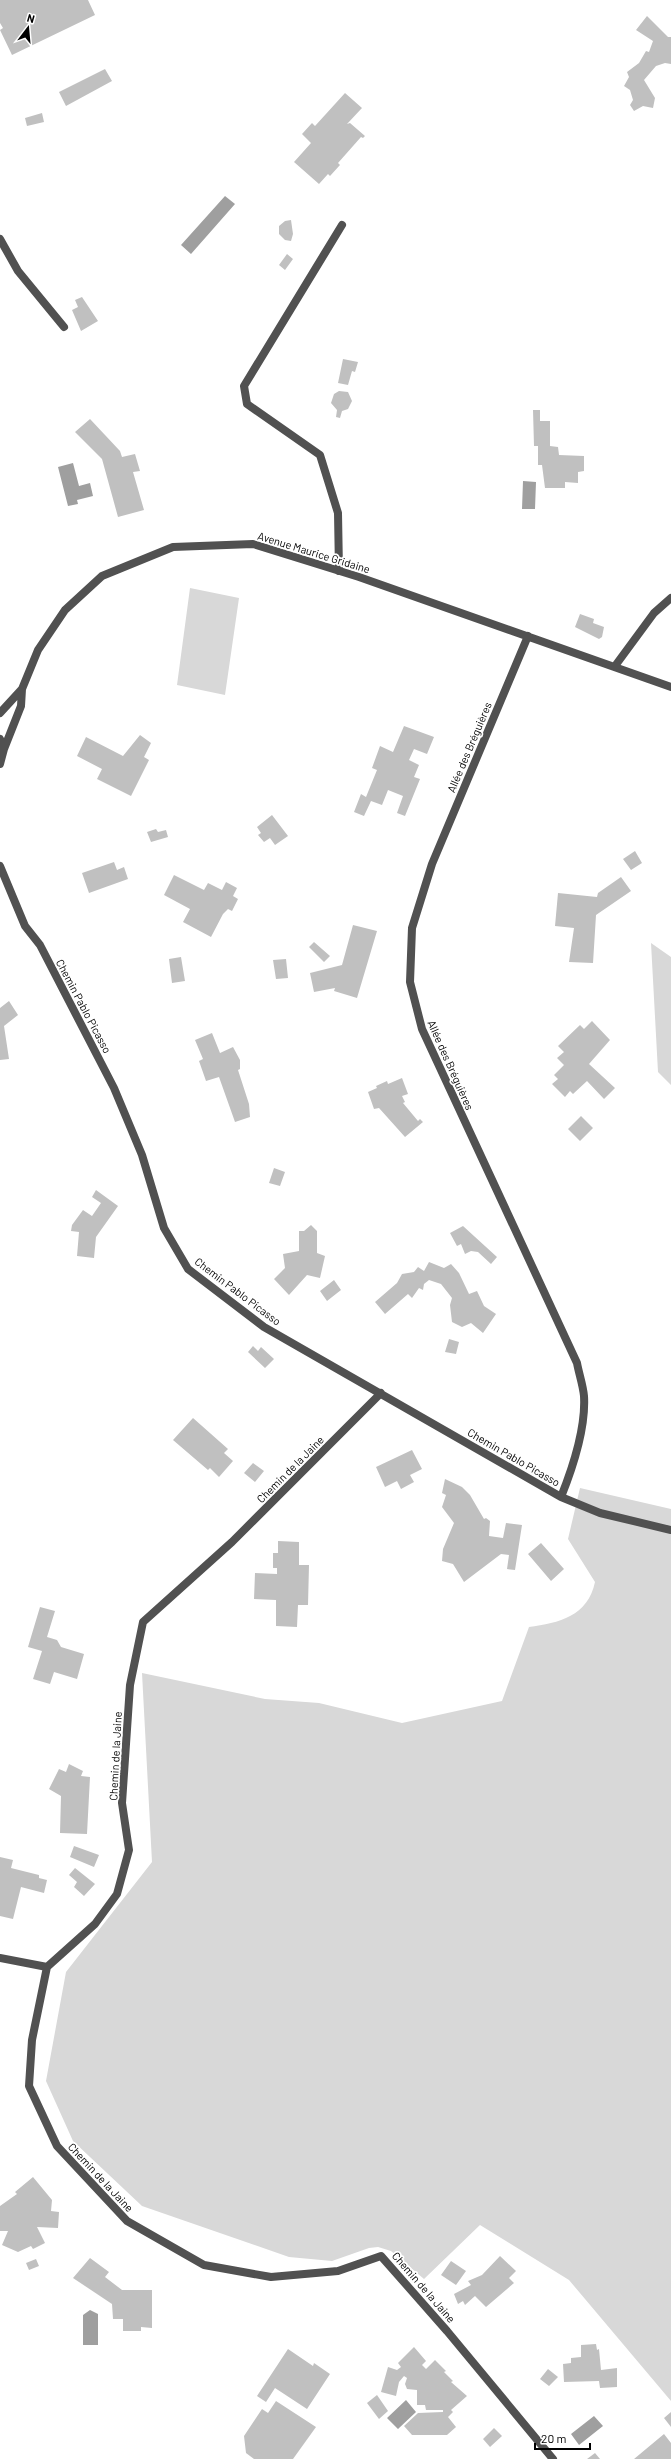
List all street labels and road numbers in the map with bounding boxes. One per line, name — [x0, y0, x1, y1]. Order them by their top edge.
street label: Avenue Maurice Gridaine — [256, 529, 372, 575]
street label: Allée des Bréguières — [444, 700, 494, 794]
street label: Chemin Pablo Picasso — [54, 957, 114, 1055]
street label: Allée des Bréguières — [425, 1018, 477, 1112]
street label: Chemin Pablo Picasso — [192, 1254, 284, 1328]
street label: Chemin Pablo Picasso — [466, 1425, 562, 1489]
street label: Chemin de la Jaine — [254, 1433, 326, 1505]
street label: Chemin de la Jaine — [106, 1711, 124, 1801]
street label: Chemin de la Jaine — [66, 2140, 136, 2214]
street label: Chemin de la Jaine — [390, 2249, 458, 2325]

